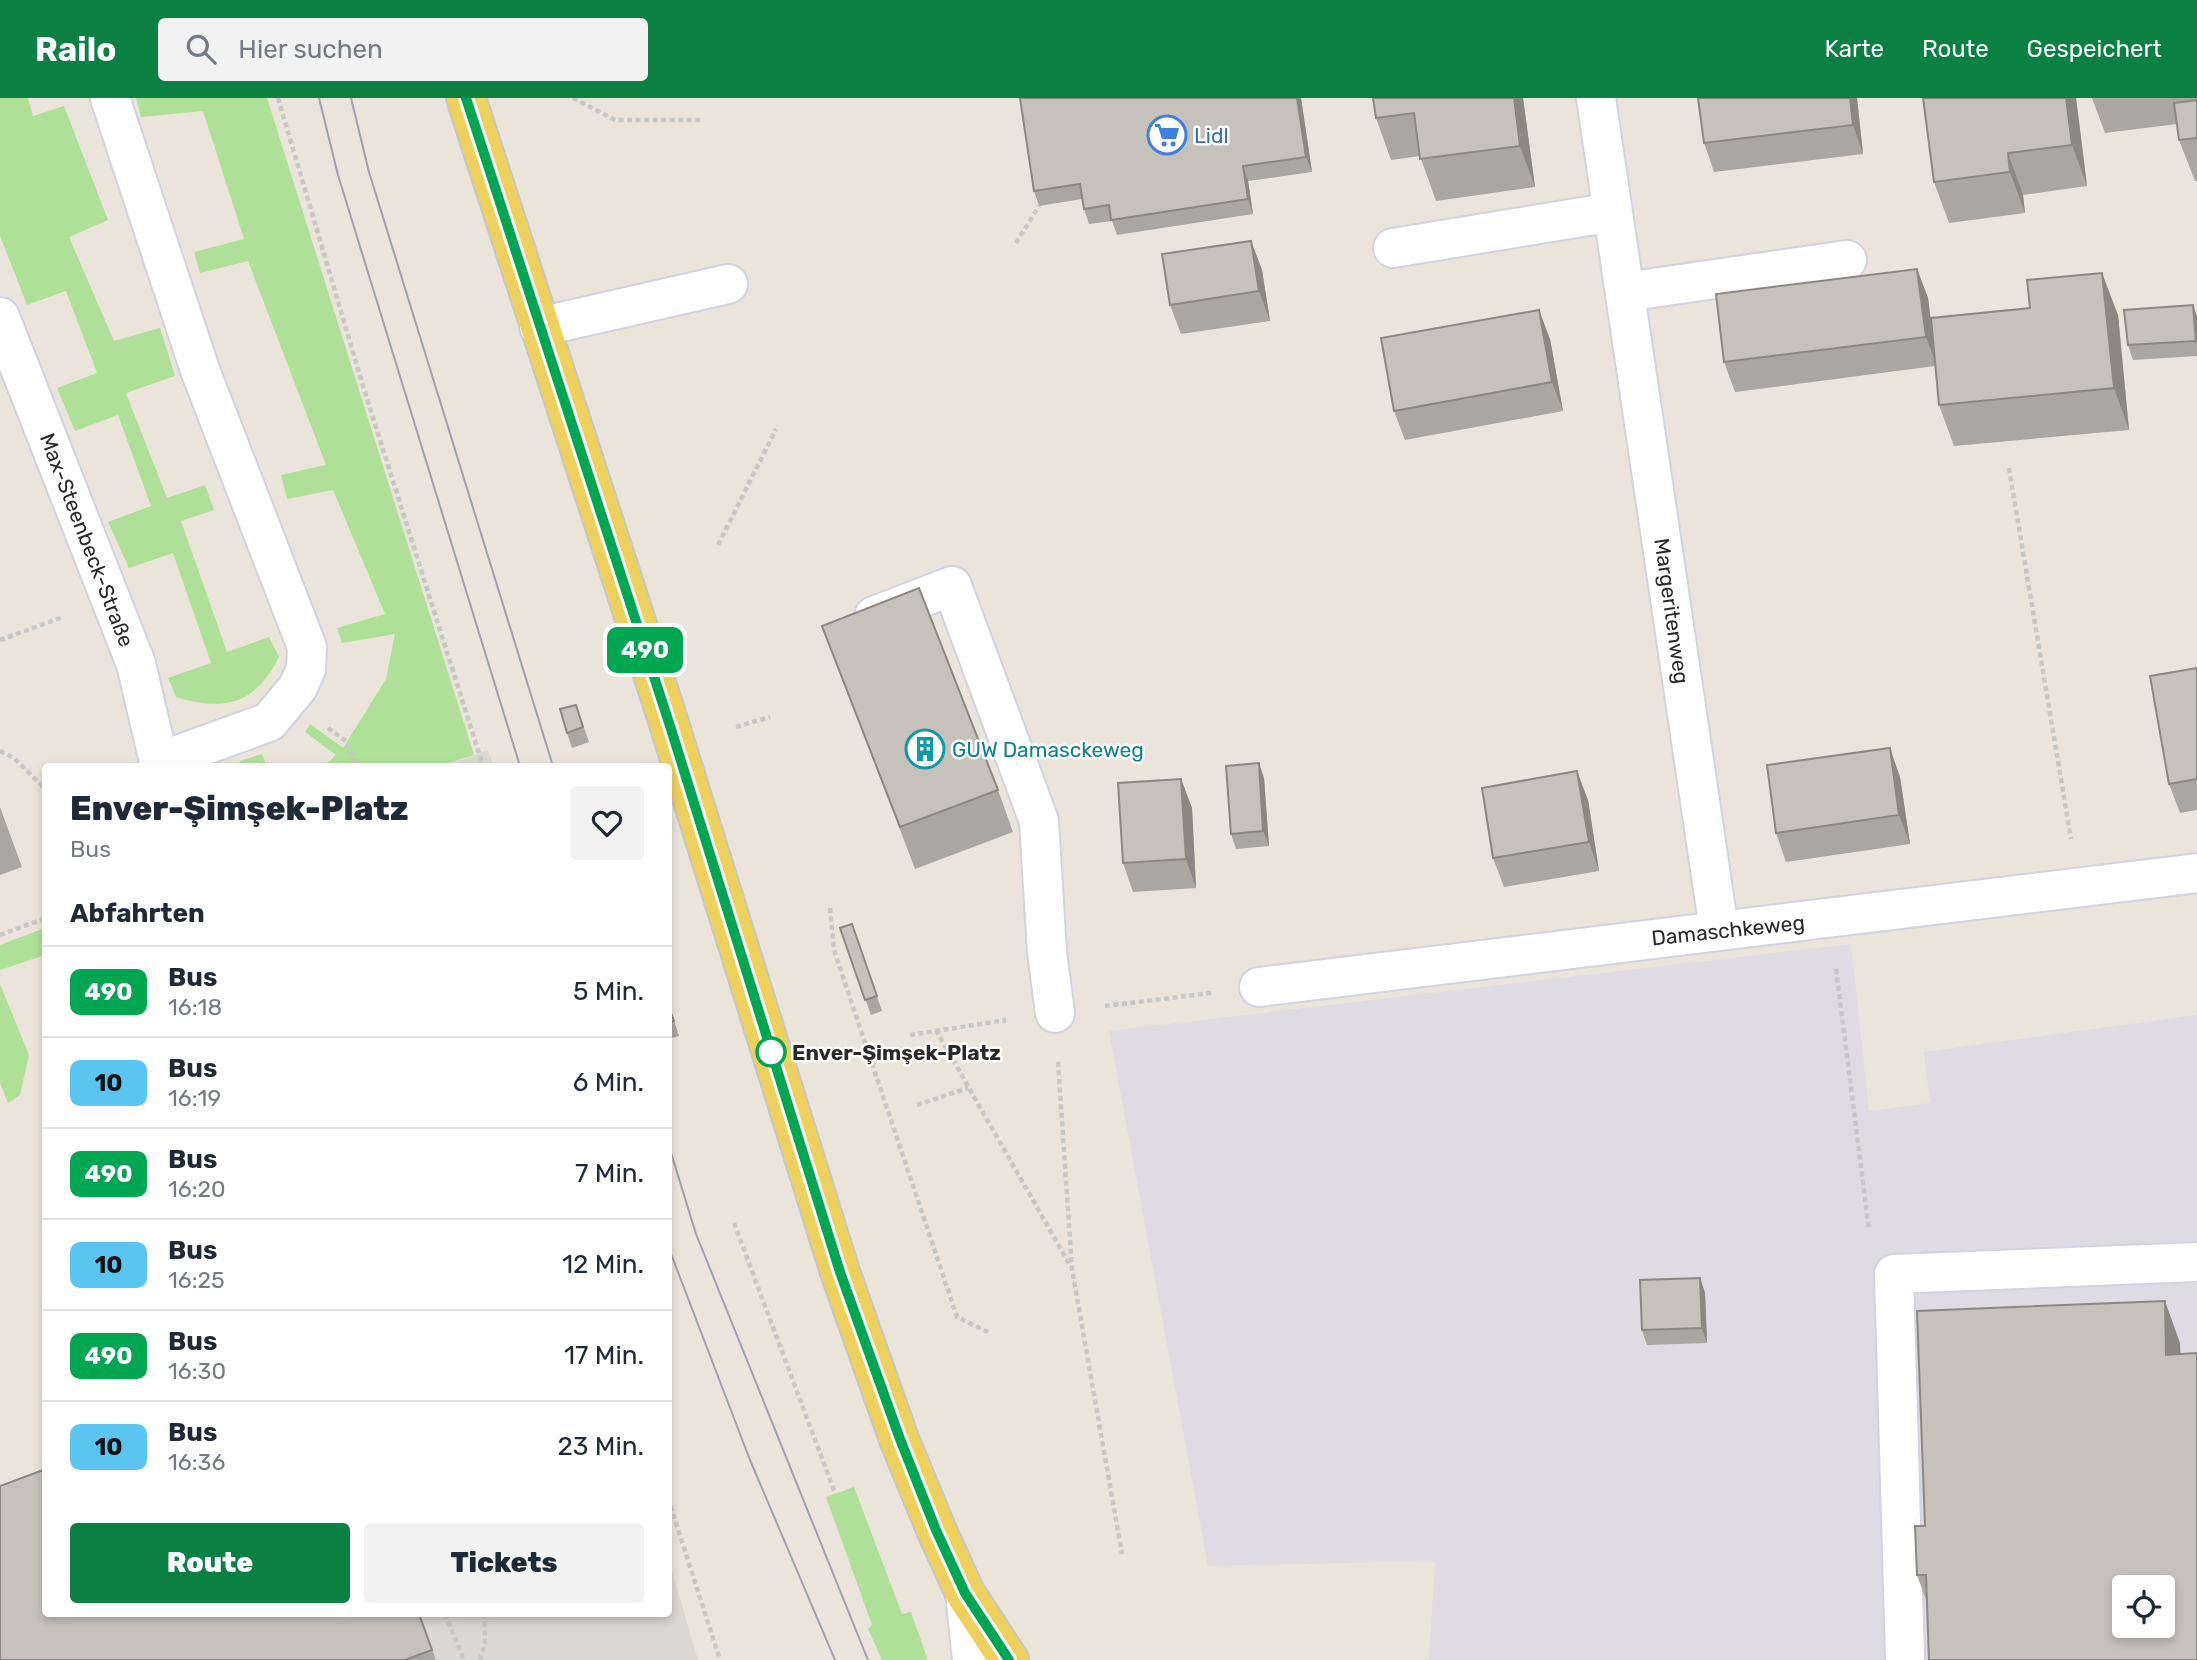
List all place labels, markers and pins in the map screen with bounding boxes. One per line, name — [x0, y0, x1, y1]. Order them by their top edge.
supermarket icon: Lidl — [1146, 114, 1188, 156]
place label: Lidl — [1194, 123, 1229, 148]
building icon: GUW Damasckeweg — [904, 728, 946, 770]
place label: GUW Damasckeweg — [952, 737, 1144, 762]
marker: Enver-Şimşek-Platz — [756, 1037, 786, 1067]
place label: Enver-Şimşek-Platz — [792, 1040, 1001, 1065]

